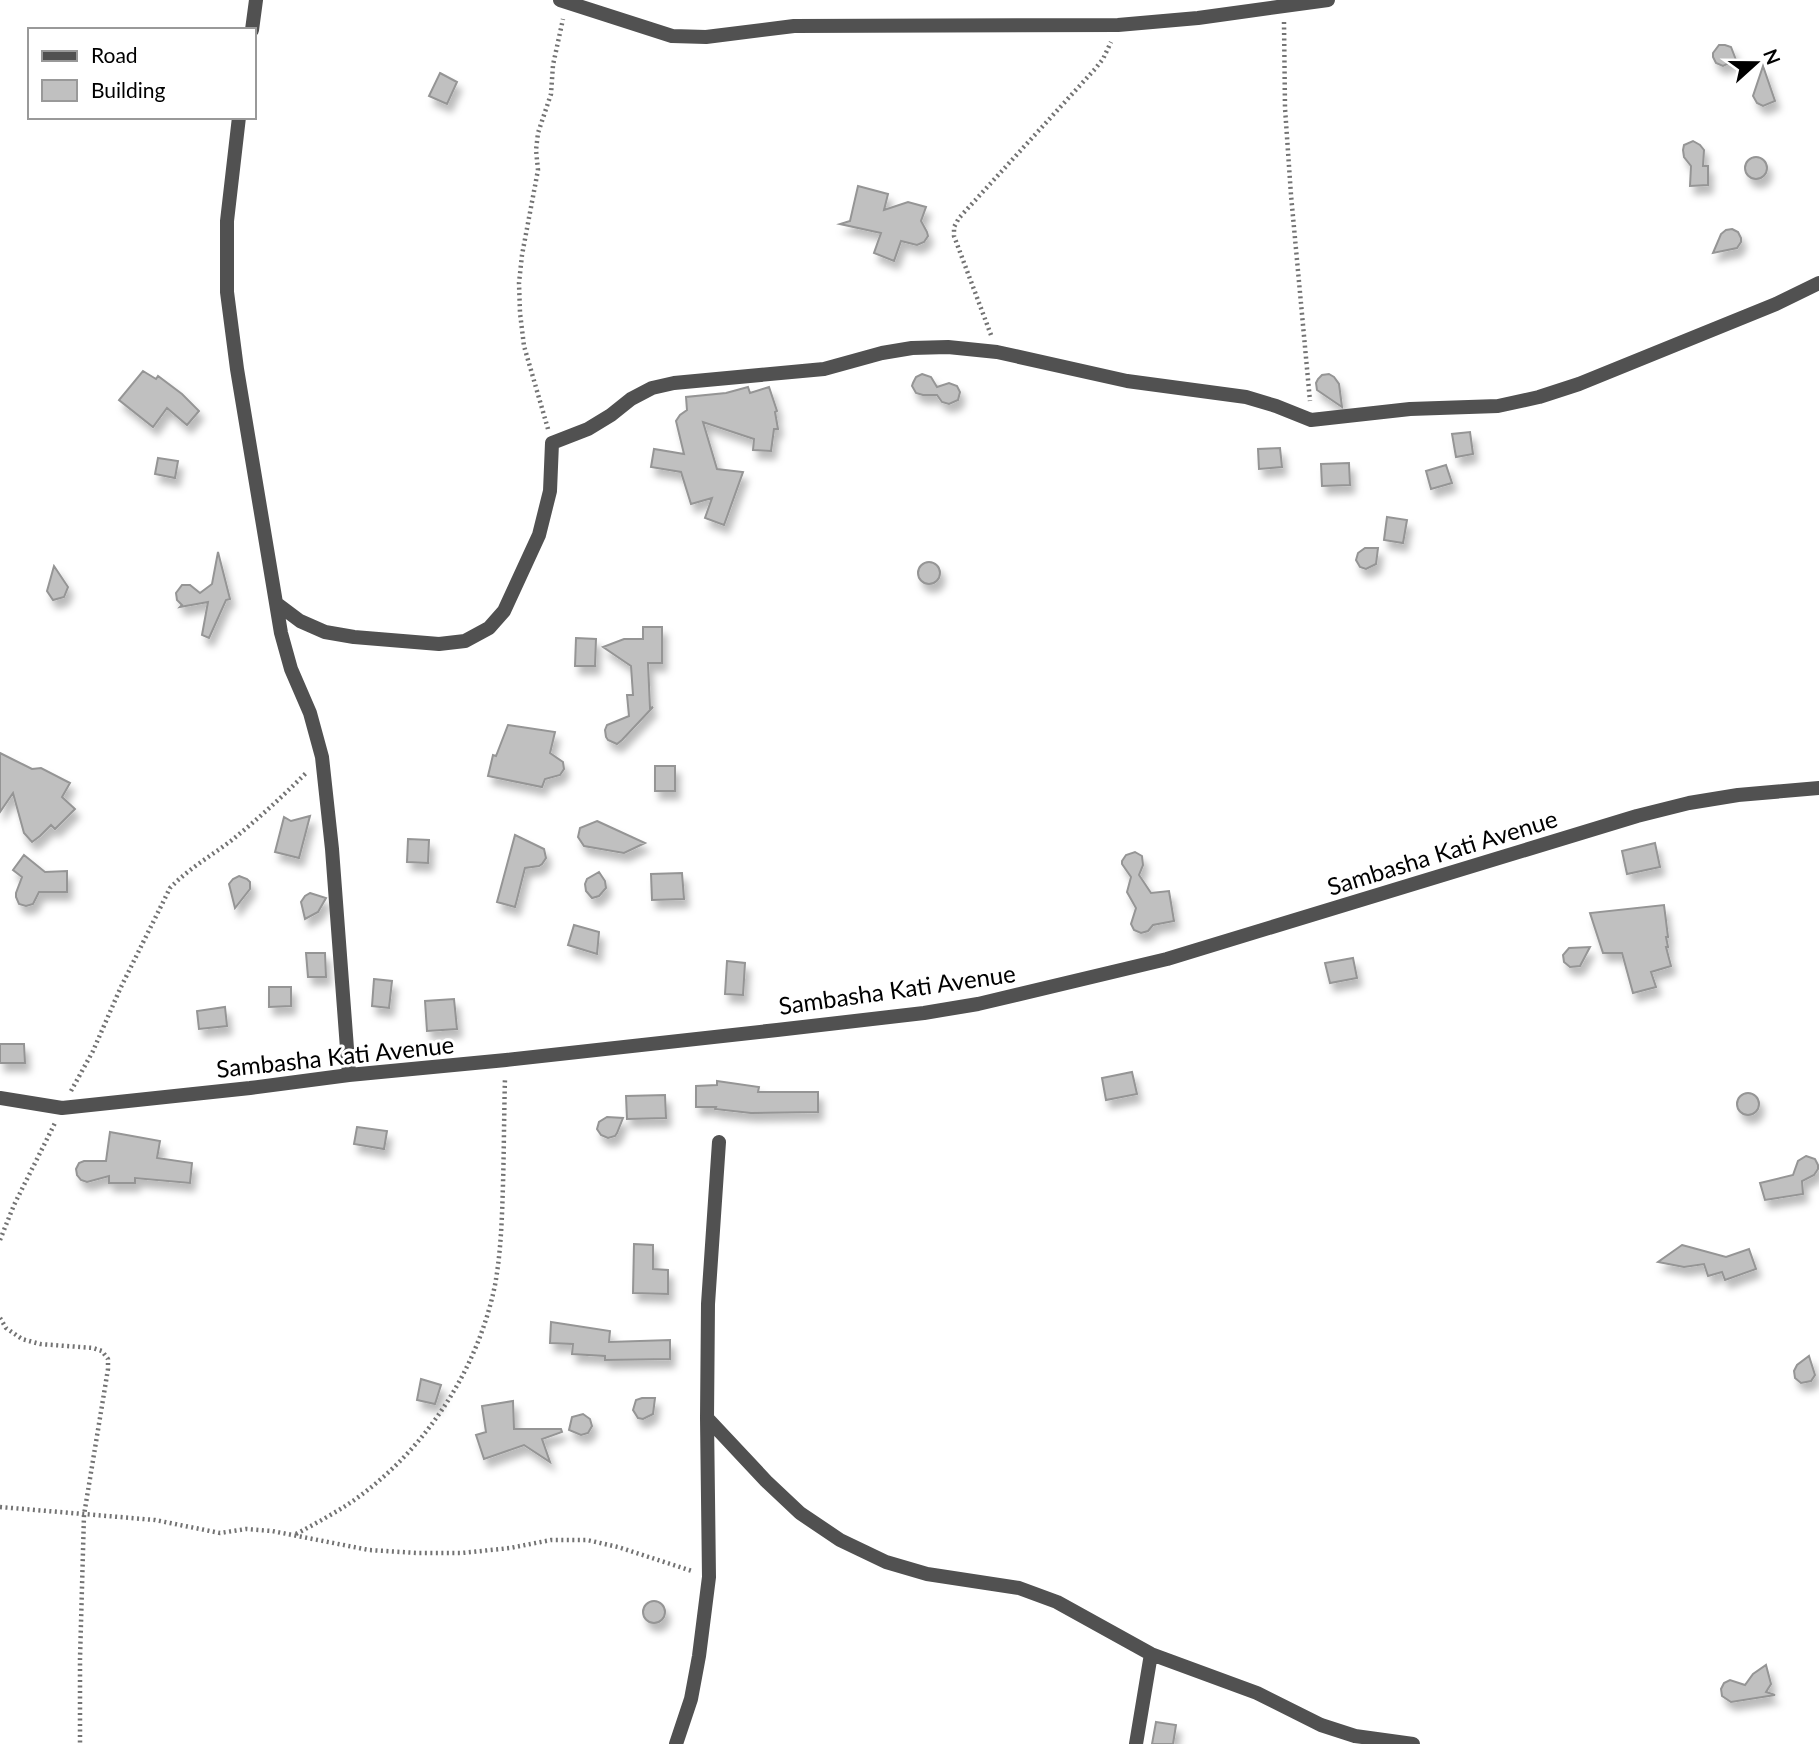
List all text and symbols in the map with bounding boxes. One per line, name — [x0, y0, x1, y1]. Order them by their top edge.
legend — [28, 28, 256, 119]
north arrow — [1721, 28, 1791, 98]
text: Road — [91, 42, 138, 67]
text: N — [1759, 46, 1786, 68]
text: Building — [91, 77, 166, 102]
street label: Sambasha Kati Avenue — [1324, 803, 1560, 901]
street label: Sambasha Kati Avenue — [777, 958, 1017, 1020]
street label: Sambasha Kati Avenue — [215, 1029, 455, 1083]

